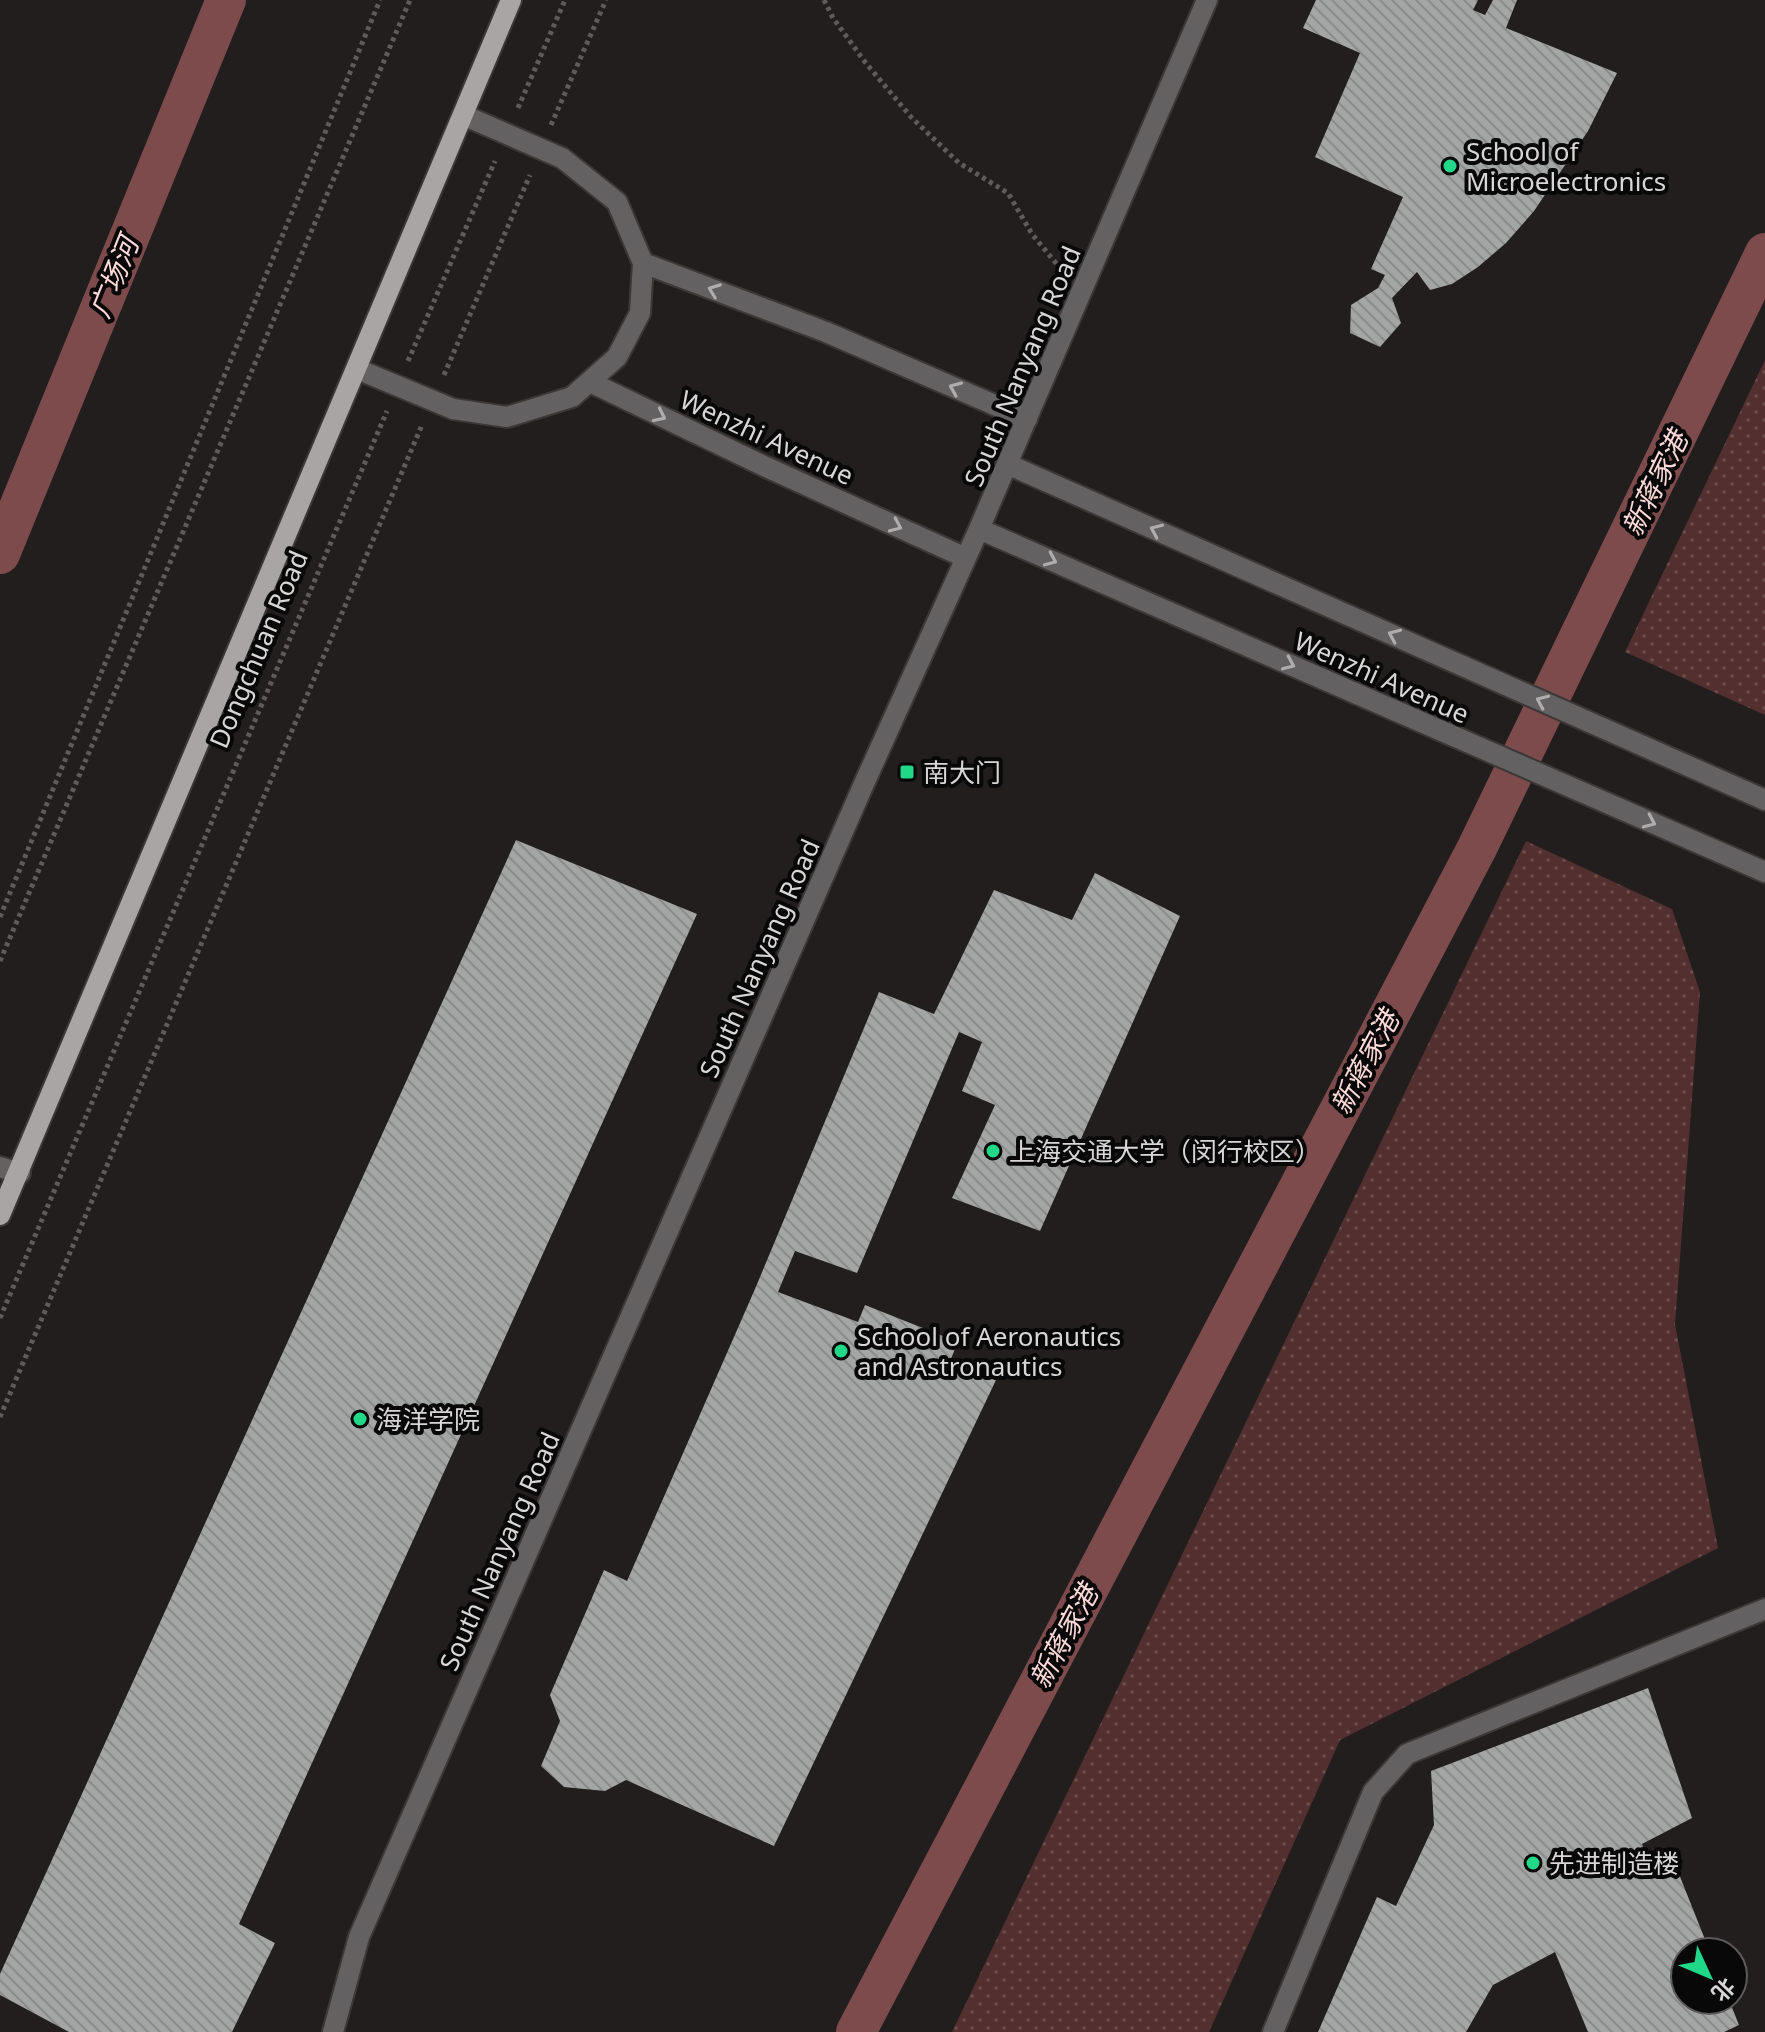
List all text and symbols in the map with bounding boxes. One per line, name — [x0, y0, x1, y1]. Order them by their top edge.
place label: School of Microelectronics — [1466, 133, 1666, 199]
marker: School of Microelectronics — [1441, 157, 1459, 175]
water label: 广场河 — [80, 226, 148, 323]
street label: South Nanyang Road — [955, 240, 1089, 492]
one-way arrow — [708, 283, 722, 300]
street label: Wenzhi Avenue — [674, 381, 860, 493]
one-way arrow — [949, 381, 963, 397]
one-way arrow — [652, 406, 666, 422]
water label: 新蒋家港 — [1612, 421, 1697, 542]
one-way arrow — [887, 516, 902, 532]
one-way arrow — [1150, 523, 1164, 539]
street label: Dongchuan Road — [200, 545, 316, 753]
one-way arrow — [1042, 551, 1057, 567]
street label: Wenzhi Avenue — [1289, 622, 1475, 732]
one-way arrow — [1387, 629, 1402, 645]
one-way arrow — [1281, 655, 1295, 671]
one-way arrow — [1536, 695, 1550, 711]
place label: 南大门 — [923, 754, 1001, 790]
marker: 南大门 — [898, 763, 916, 781]
one-way arrow — [1642, 812, 1657, 828]
street label: South Nanyang Road — [690, 833, 828, 1083]
water label: 新蒋家港 — [1321, 1000, 1409, 1120]
place label: 上海交通大学（闵行校区） — [1009, 1133, 1321, 1169]
marker: 上海交通大学（闵行校区） — [984, 1142, 1002, 1160]
place label: School of Aeronautics and Astronautics — [857, 1318, 1121, 1384]
marker: School of Aeronautics and Astronautics — [832, 1342, 850, 1360]
place label: 海洋学院 — [376, 1401, 480, 1437]
marker: 海洋学院 — [351, 1410, 369, 1428]
street label: South Nanyang Road — [430, 1426, 568, 1676]
water label: 新蒋家港 — [1020, 1574, 1108, 1694]
place label: 先进制造楼 — [1549, 1845, 1679, 1881]
marker: 先进制造楼 — [1524, 1854, 1542, 1872]
north arrow — [1669, 1936, 1749, 2016]
text: 北 — [1706, 1972, 1743, 2009]

